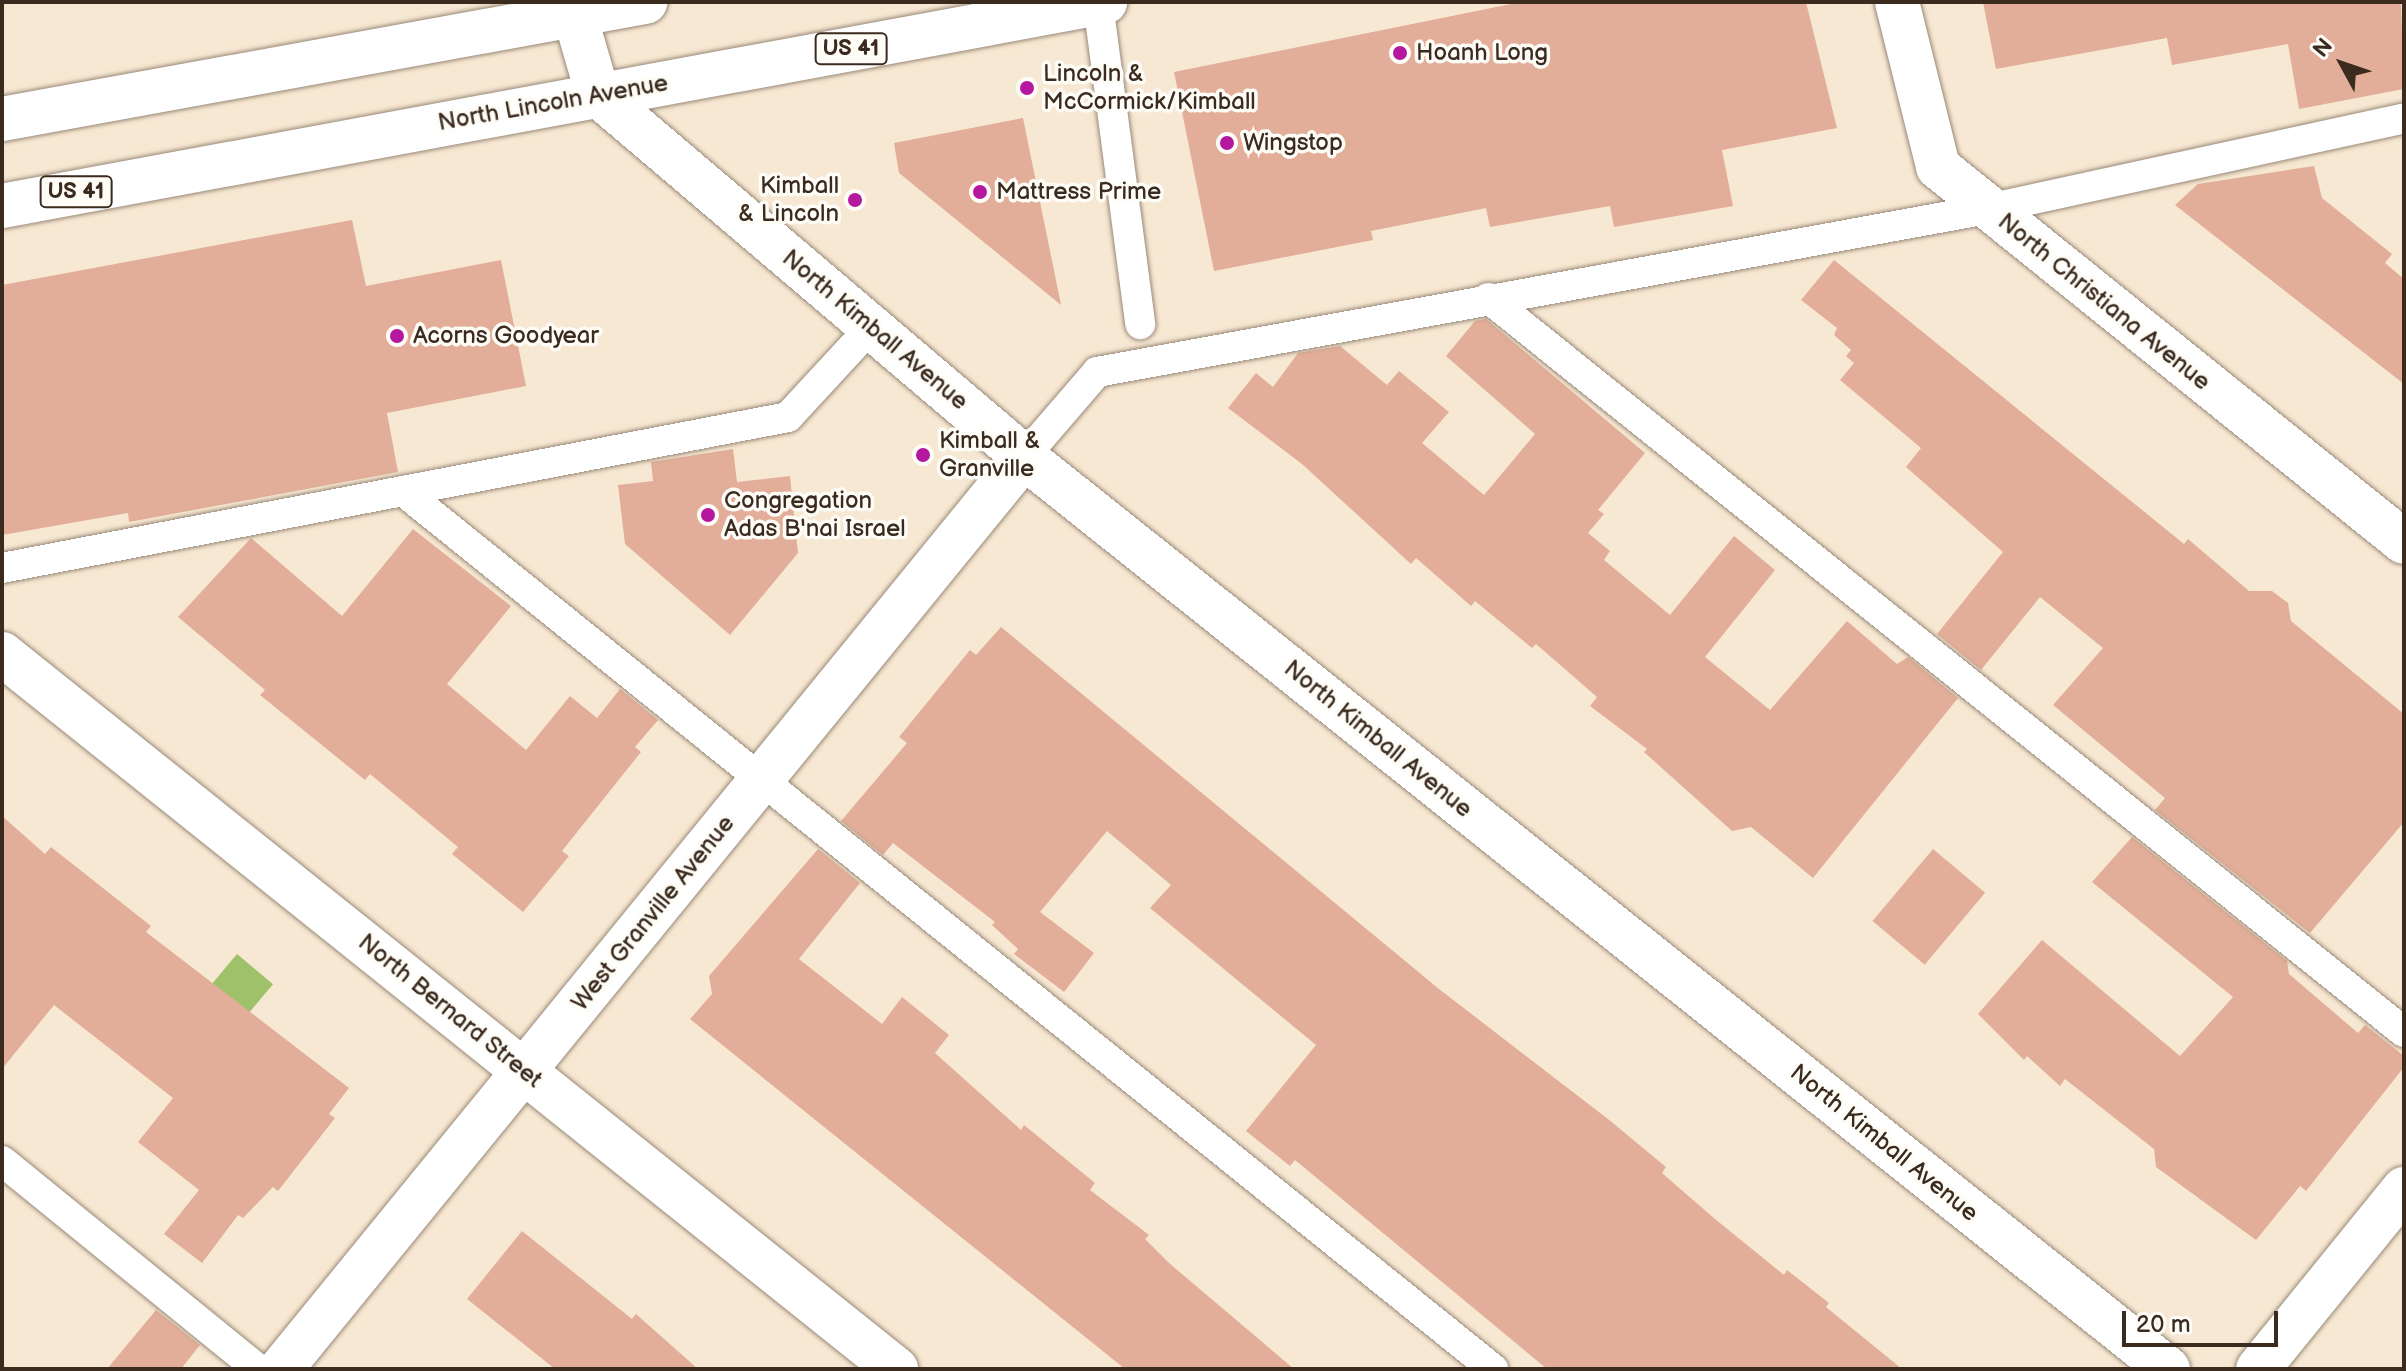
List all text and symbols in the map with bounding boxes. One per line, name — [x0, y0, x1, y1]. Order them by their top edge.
north arrow — [2302, 24, 2382, 104]
road number: US 41 — [813, 31, 889, 67]
text: N — [2308, 33, 2339, 63]
place label: Hoanh Long — [1416, 39, 1548, 67]
marker: Hoanh Long — [1391, 44, 1409, 62]
place label: Lincoln & McCormick/Kimball — [1043, 60, 1256, 116]
street label: North Lincoln Avenue — [436, 69, 670, 137]
marker: Lincoln & McCormick/Kimball — [1018, 79, 1036, 97]
place label: Wingstop — [1243, 129, 1343, 157]
marker: Wingstop — [1218, 134, 1236, 152]
place label: Kimball & Lincoln — [738, 172, 839, 228]
road number: US 41 — [38, 174, 114, 210]
place label: Mattress Prime — [996, 178, 1161, 206]
marker: Mattress Prime — [971, 183, 989, 201]
marker: Kimball & Lincoln — [846, 191, 864, 209]
street label: North Christiana Avenue — [1992, 207, 2216, 397]
street label: North Kimball Avenue — [776, 244, 974, 416]
place label: Acorns Goodyear — [413, 322, 599, 350]
marker: Acorns Goodyear — [388, 327, 406, 345]
place label: Kimball & Granville — [939, 427, 1040, 483]
marker: Kimball & Granville — [914, 446, 932, 464]
place label: Congregation Adas B'nai Israel — [724, 487, 906, 543]
marker: Congregation Adas B'nai Israel — [699, 506, 717, 524]
street label: North Kimball Avenue — [1278, 654, 1478, 824]
street label: West Granville Avenue — [565, 810, 741, 1016]
street label: North Bernard Street — [352, 928, 548, 1094]
street label: North Kimball Avenue — [1784, 1058, 1984, 1228]
scale bar — [2126, 1295, 2282, 1345]
text: 20 m — [2136, 1310, 2191, 1339]

